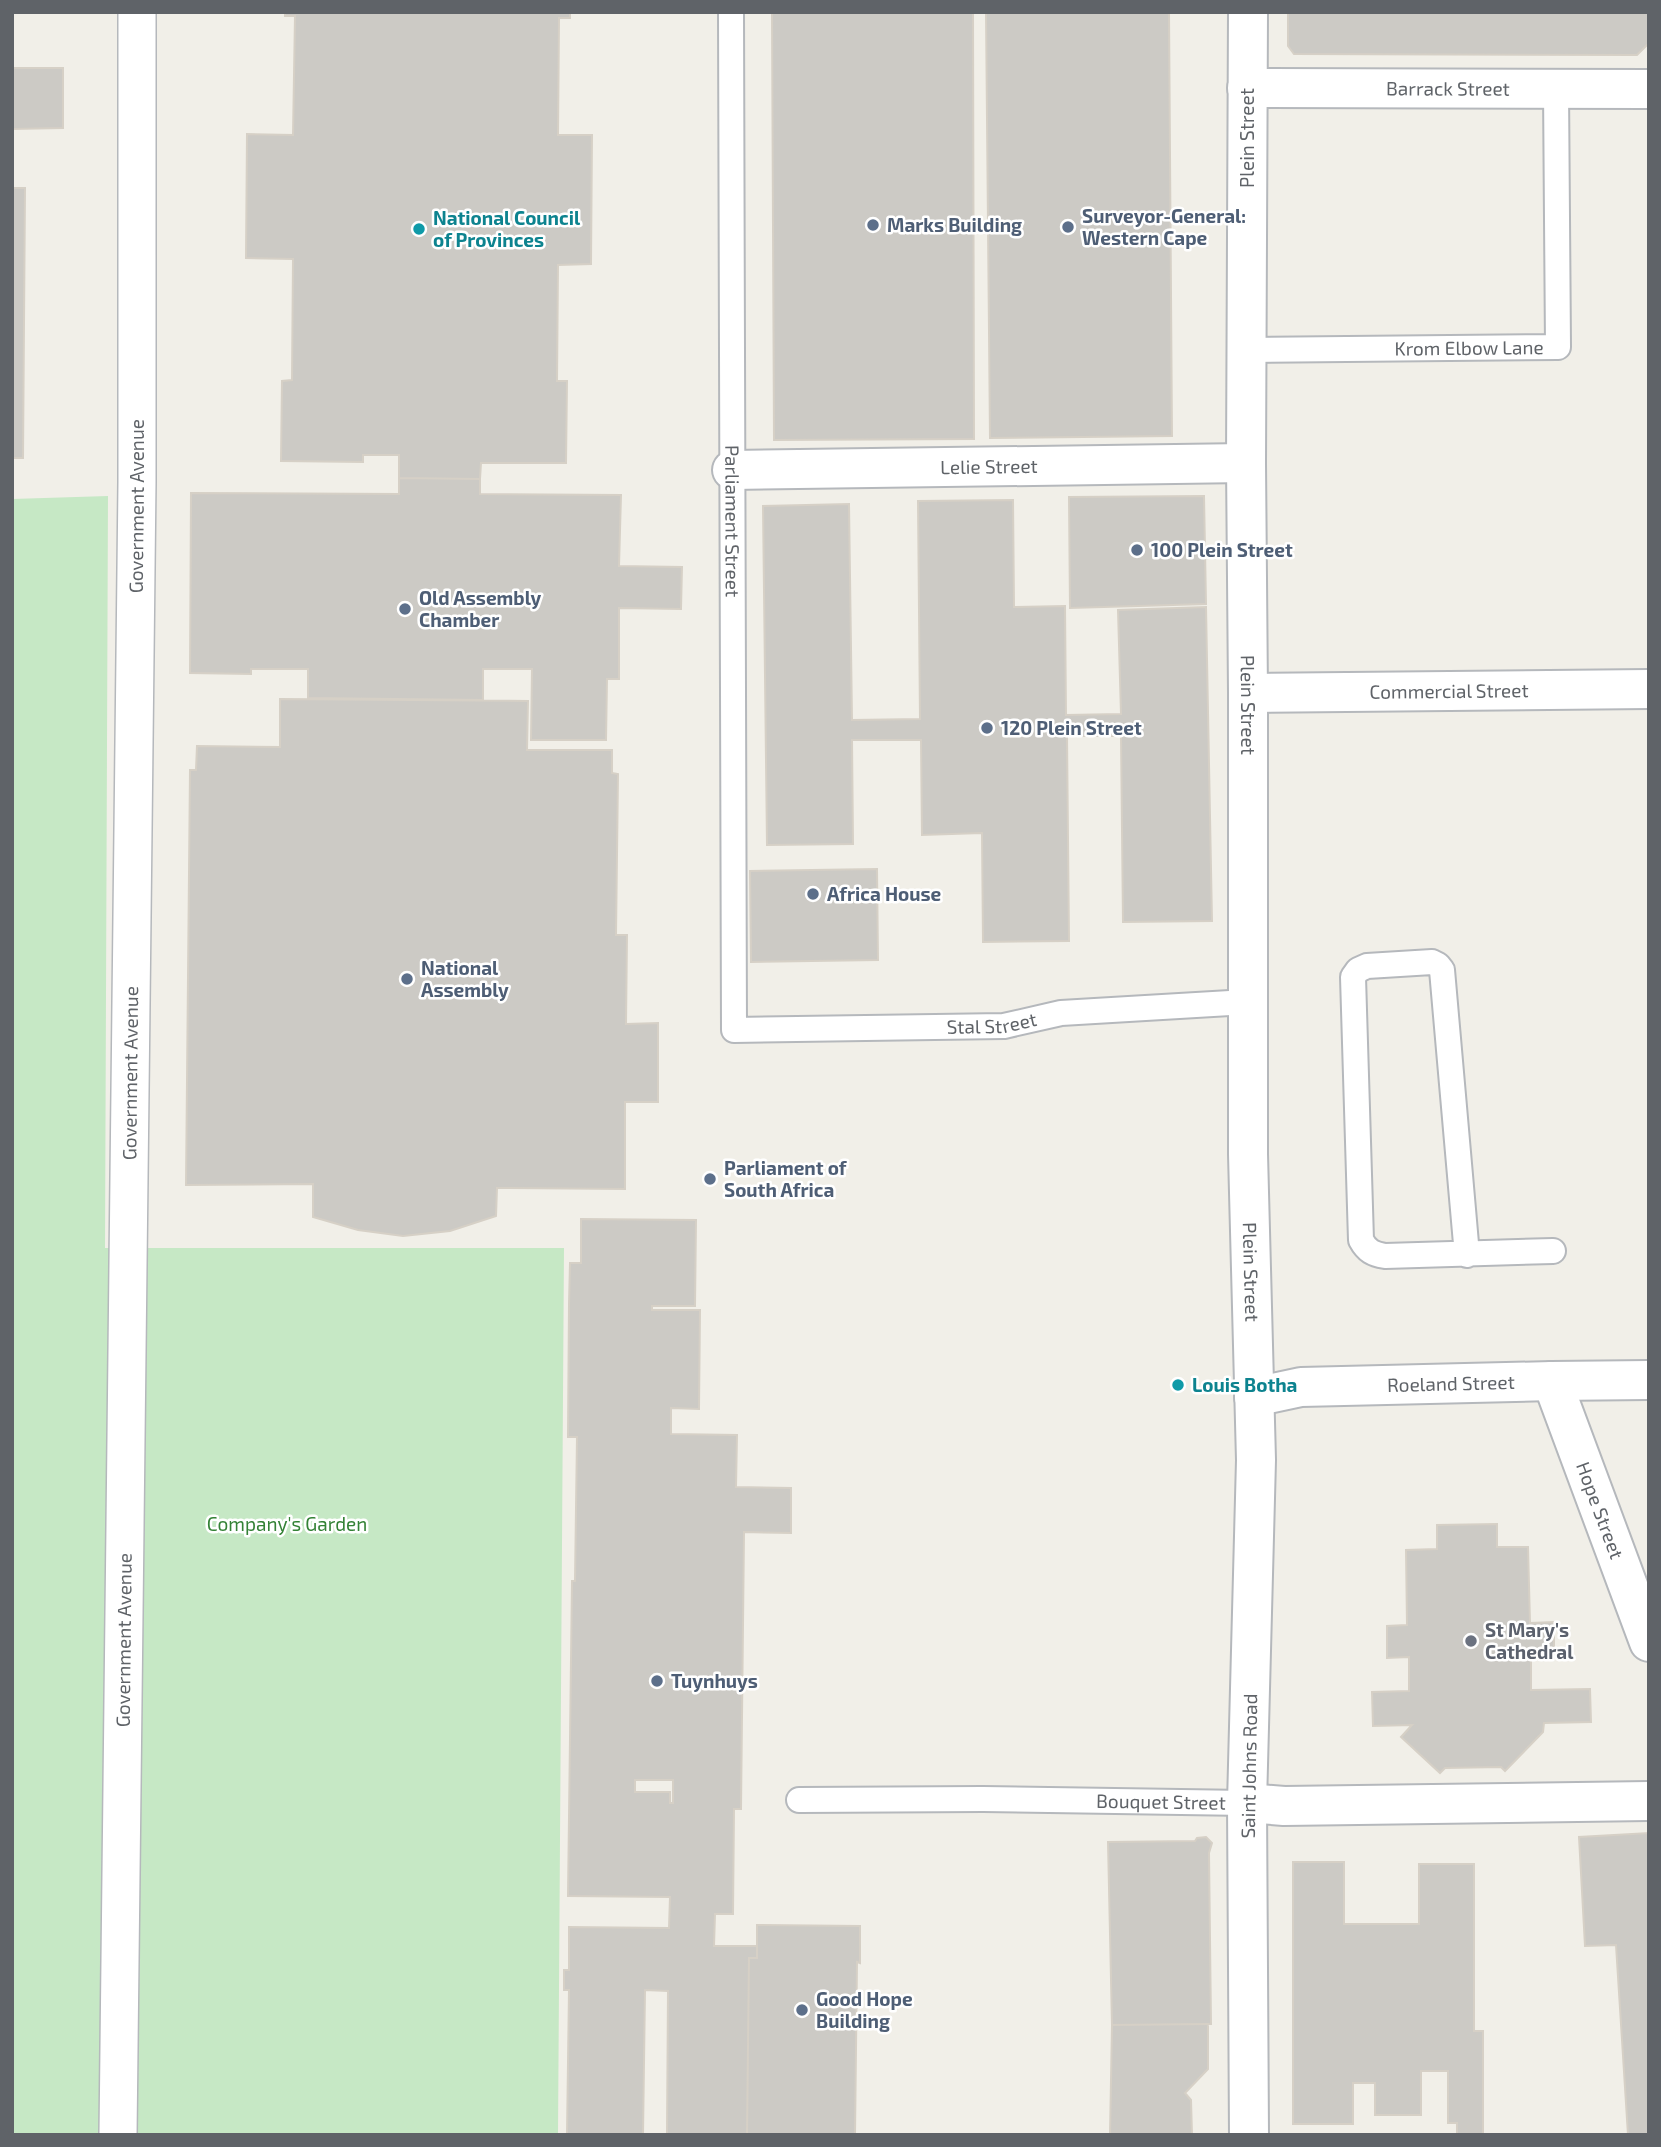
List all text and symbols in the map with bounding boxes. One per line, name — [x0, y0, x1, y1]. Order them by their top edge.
street label: Barrack Street — [1386, 76, 1510, 100]
street label: Plein Street — [1235, 88, 1258, 188]
place label: Surveyor-General: Western Cape — [1082, 204, 1246, 249]
place label: National Council of Provinces — [433, 206, 581, 251]
place label: Marks Building — [887, 213, 1022, 236]
marker: Marks Building — [865, 217, 881, 233]
marker: Surveyor-General: Western Cape — [1060, 219, 1076, 235]
marker: National Council of Provinces — [411, 221, 427, 237]
street label: Krom Elbow Lane — [1394, 335, 1544, 360]
street label: Government Avenue — [124, 419, 148, 593]
street label: Parliament Street — [721, 445, 745, 597]
street label: Lelie Street — [940, 454, 1038, 478]
place label: 100 Plein Street — [1151, 538, 1293, 561]
marker: 100 Plein Street — [1129, 542, 1145, 558]
place label: Old Assembly Chamber — [419, 586, 541, 631]
marker: Old Assembly Chamber — [397, 601, 413, 617]
street label: Plein Street — [1237, 655, 1260, 755]
street label: Commercial Street — [1369, 678, 1529, 703]
place label: 120 Plein Street — [1001, 716, 1142, 739]
marker: 120 Plein Street — [979, 720, 995, 736]
place label: Africa House — [827, 882, 942, 905]
marker: Africa House — [805, 886, 821, 902]
place label: National Assembly — [421, 956, 509, 1002]
marker: National Assembly — [399, 971, 415, 987]
street label: Government Avenue — [117, 986, 142, 1160]
street label: Stal Street — [947, 1007, 1039, 1038]
place label: Parliament of South Africa — [724, 1156, 848, 1201]
marker: Parliament of South Africa — [702, 1171, 718, 1187]
street label: Plein Street — [1239, 1222, 1264, 1322]
street label: Roeland Street — [1387, 1370, 1515, 1396]
place label: Louis Botha — [1192, 1373, 1297, 1396]
marker: Louis Botha — [1170, 1377, 1186, 1393]
street label: Hope Street — [1572, 1458, 1629, 1562]
park label: Company's Garden — [207, 1512, 367, 1535]
street label: Government Avenue — [111, 1553, 136, 1727]
place label: St Mary's Cathedral — [1485, 1618, 1574, 1663]
marker: St Mary's Cathedral — [1463, 1633, 1479, 1649]
place label: Tuynhuys — [671, 1669, 758, 1693]
marker: Tuynhuys — [649, 1673, 665, 1689]
street label: Saint Johns Road — [1236, 1693, 1261, 1839]
street label: Bouquet Street — [1096, 1789, 1226, 1814]
place label: Good Hope Building — [816, 1987, 913, 2032]
marker: Good Hope Building — [794, 2002, 810, 2018]

